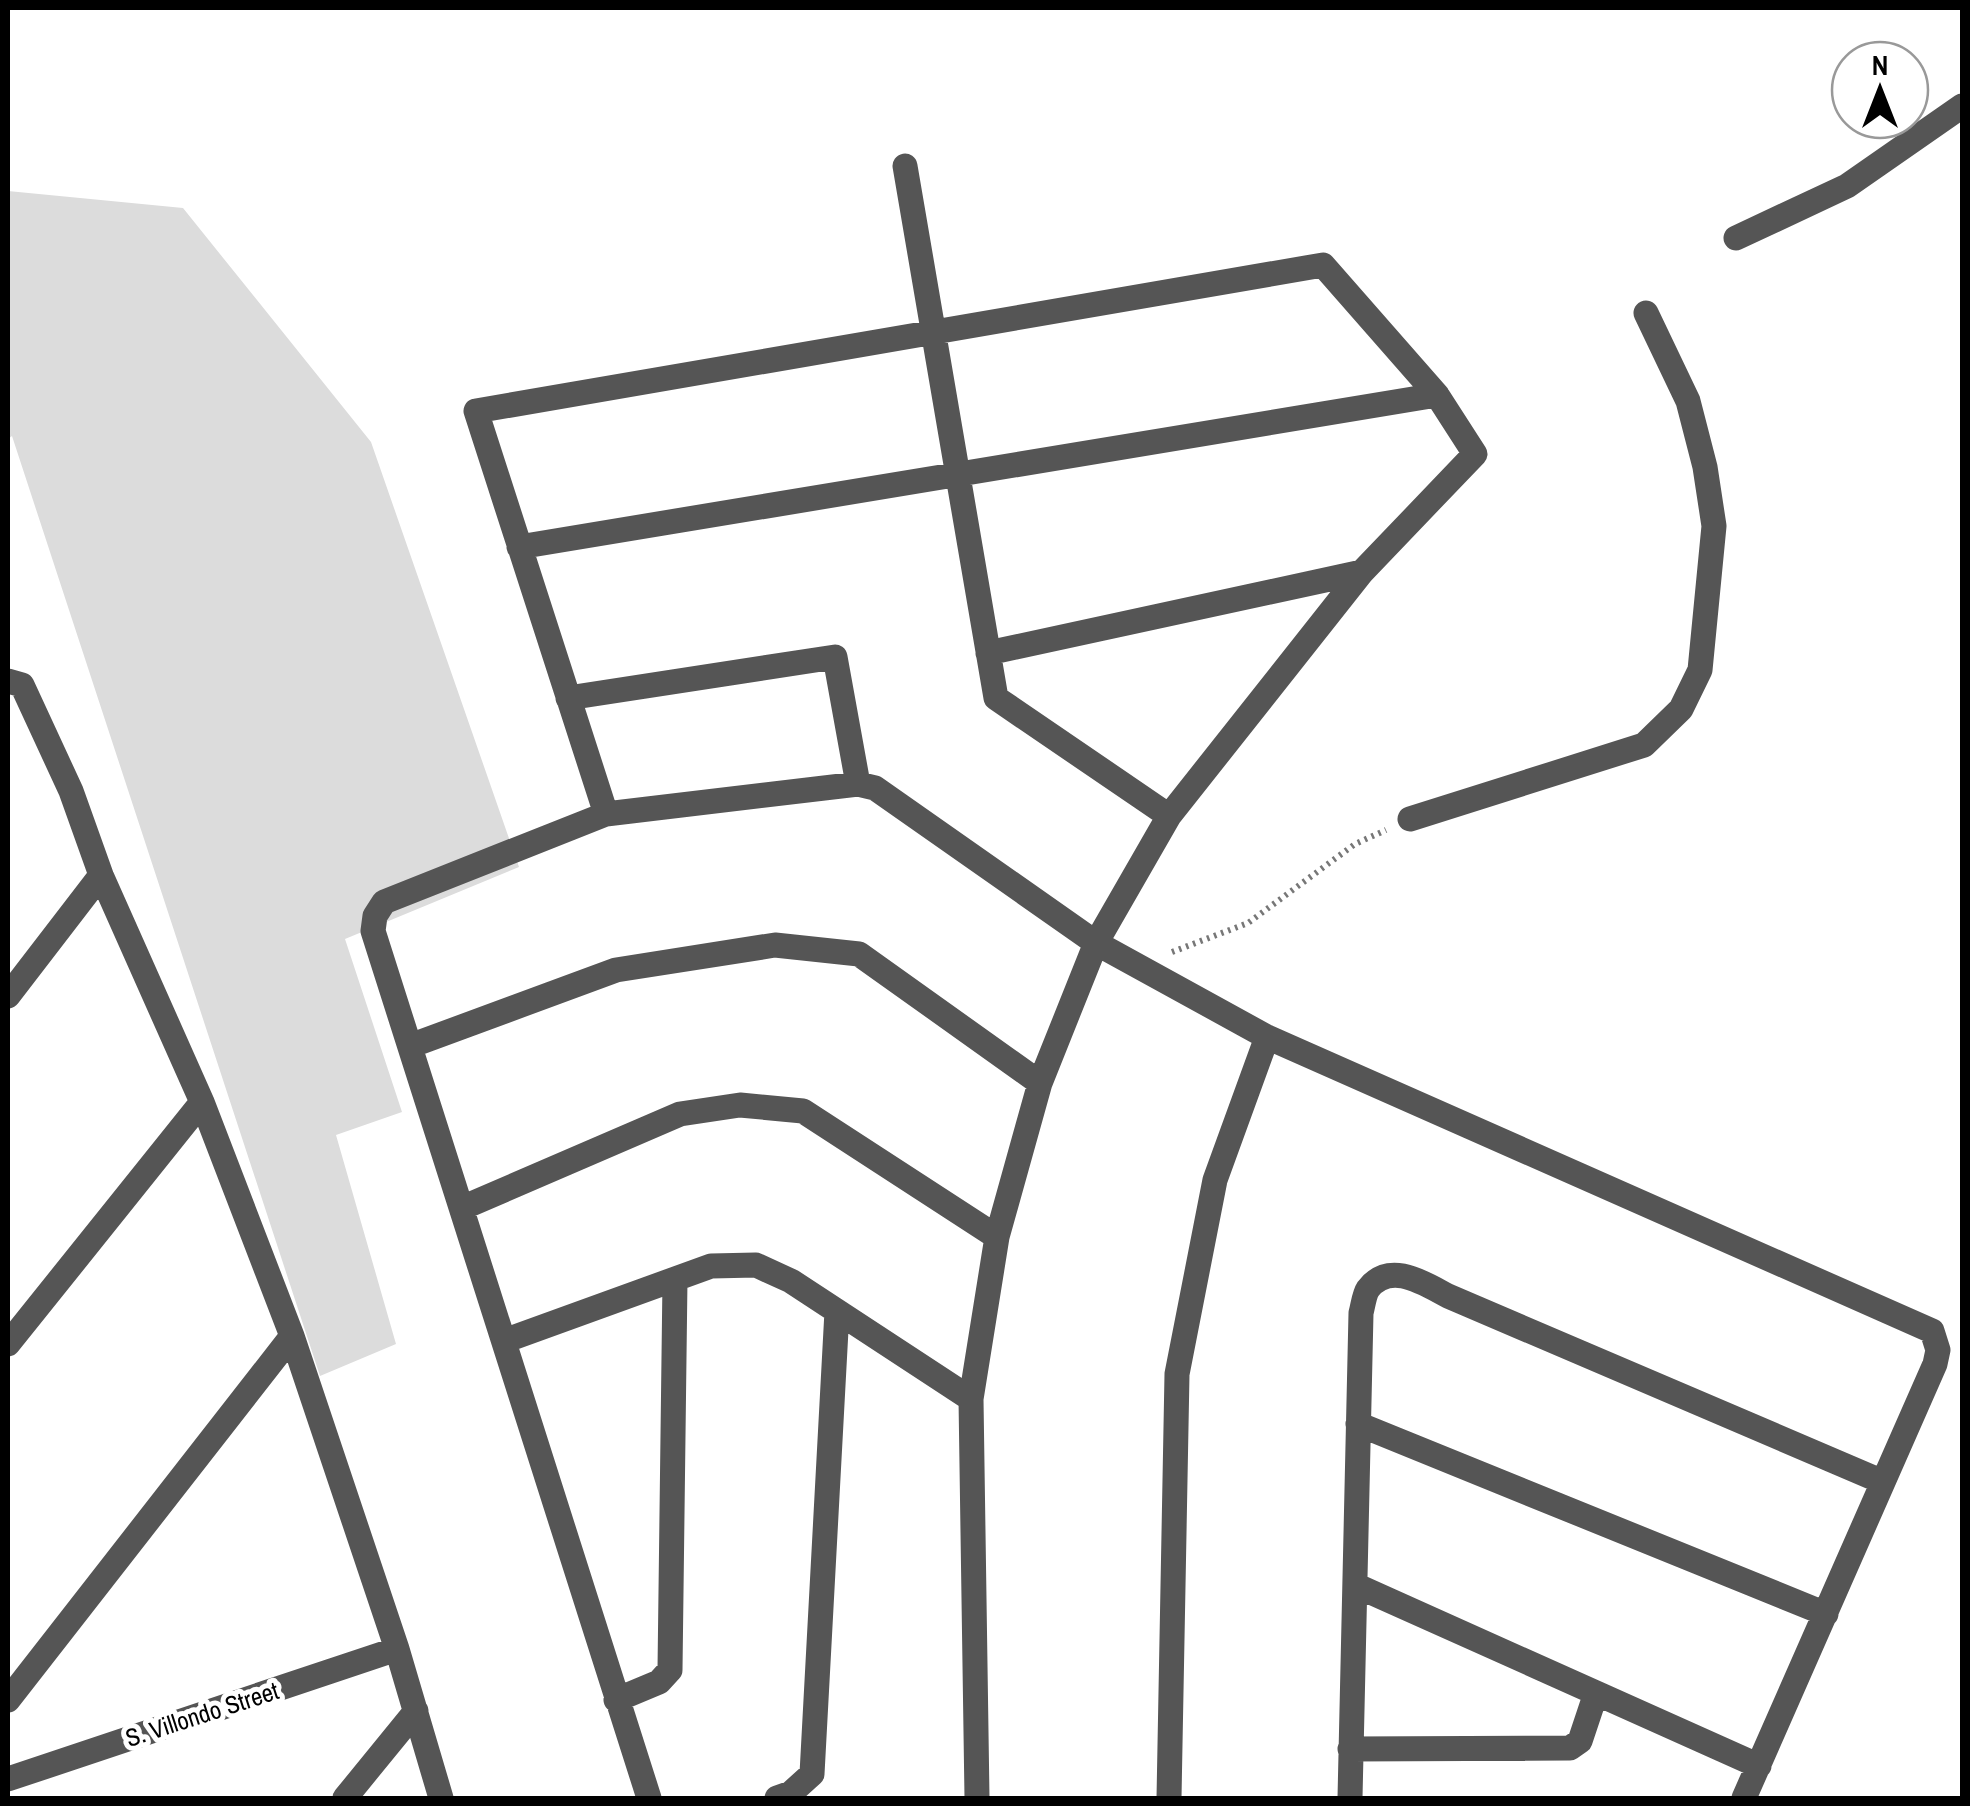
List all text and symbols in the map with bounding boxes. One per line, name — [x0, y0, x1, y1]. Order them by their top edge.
north arrow — [1830, 40, 1930, 140]
text: N — [1872, 46, 1888, 84]
street label: S. Villondo Street — [121, 1673, 283, 1755]

